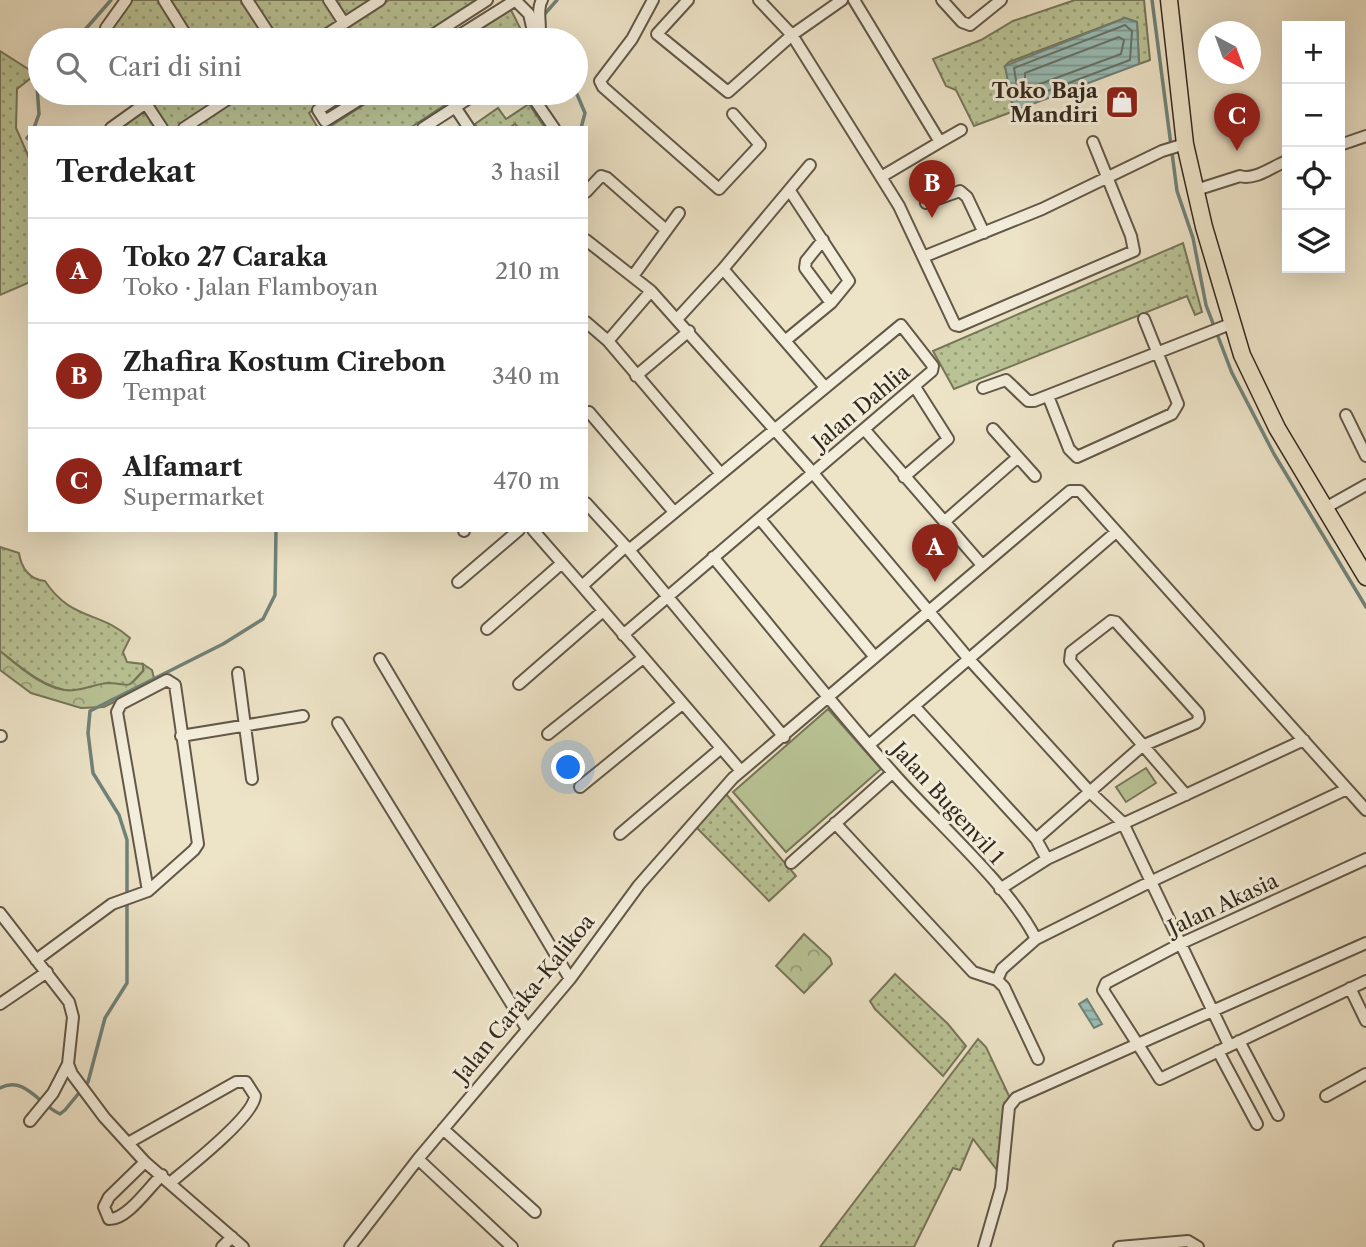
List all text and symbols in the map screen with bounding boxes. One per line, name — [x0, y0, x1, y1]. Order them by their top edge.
north arrow — [1198, 21, 1261, 84]
map controls — [1282, 21, 1345, 273]
button: + — [1282, 21, 1345, 84]
search box — [28, 28, 588, 105]
icon: search — [52, 48, 90, 86]
text: Cari di sini — [108, 51, 242, 83]
place label: Toko Baja Mandiri — [992, 78, 1099, 127]
shop icon: Toko Baja Mandiri — [1103, 83, 1141, 121]
button: − — [1282, 84, 1345, 147]
pin: C — [1214, 93, 1260, 151]
button: locate — [1282, 147, 1345, 210]
text: Terdekat — [56, 153, 196, 190]
text: 3 hasil — [491, 158, 560, 186]
pin: B — [909, 160, 955, 218]
button: layers — [1282, 210, 1345, 273]
text: Toko 27 Caraka — [123, 241, 328, 273]
text: A — [70, 257, 88, 285]
text: 210 m — [495, 257, 560, 285]
text: Toko · Jalan Flamboyan — [123, 273, 378, 301]
text: Zhafira Kostum Cirebon — [123, 346, 446, 378]
street label: Jalan Dahlia — [805, 359, 915, 457]
text: B — [70, 362, 88, 390]
text: 340 m — [492, 362, 560, 390]
text: Tempat — [123, 378, 207, 406]
text: Alfamart — [123, 451, 242, 483]
text: C — [70, 467, 88, 495]
text: 470 m — [493, 467, 560, 495]
text: Supermarket — [123, 483, 264, 511]
pin: A — [912, 524, 958, 582]
street label: Jalan Bugenvil 1 — [885, 735, 1009, 869]
your location — [551, 750, 585, 784]
street label: Jalan Akasia — [1161, 867, 1283, 942]
street label: Jalan Caraka-Kalikoa — [447, 908, 600, 1089]

